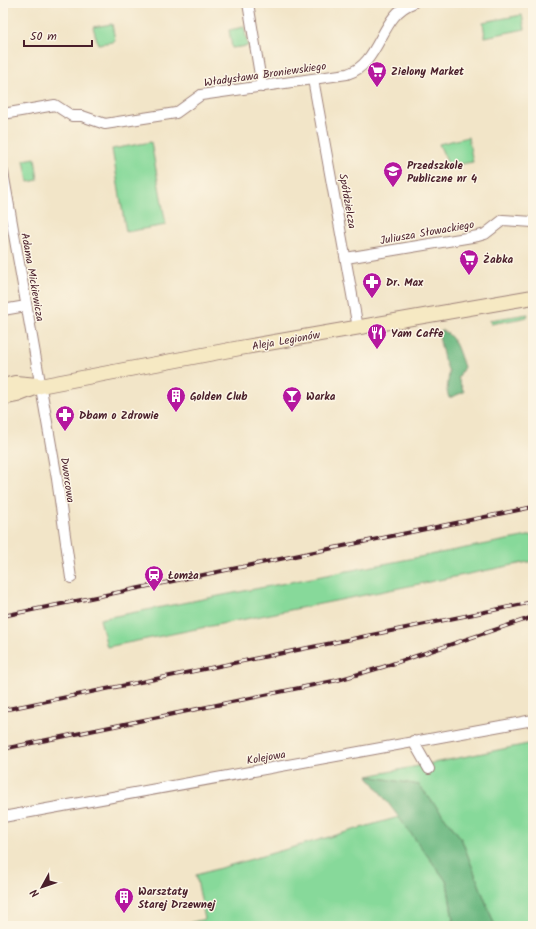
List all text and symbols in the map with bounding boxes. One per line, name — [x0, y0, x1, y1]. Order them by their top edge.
scale bar — [24, 22, 92, 48]
text: 50 m — [30, 27, 57, 46]
street label: Władysława Broniewskiego — [203, 57, 327, 92]
supermarket icon: Zielony Market — [366, 60, 388, 88]
place label: Zielony Market — [391, 63, 465, 81]
place label: Przedszkole Publiczne nr 4 — [407, 157, 477, 188]
school or university icon: Przedszkole Publiczne nr 4 — [382, 160, 404, 188]
street label: Spółdzielcza — [333, 172, 361, 230]
street label: Juliusza Słowackiego — [379, 216, 476, 250]
street label: Adama Mickiewicza — [15, 232, 49, 323]
supermarket icon: Żabka — [458, 248, 480, 276]
place label: Żabka — [483, 251, 513, 269]
pharmacy icon: Dr. Max — [361, 271, 383, 299]
place label: Dr. Max — [386, 274, 424, 292]
restaurant icon: Yam Caffe — [366, 322, 388, 350]
place label: Yam Caffe — [391, 325, 444, 343]
street label: Aleja Legionów — [251, 326, 322, 356]
building icon: Golden Club — [165, 385, 187, 413]
bar icon: Warka — [281, 385, 303, 413]
place label: Golden Club — [190, 388, 247, 406]
place label: Warka — [306, 388, 336, 406]
pharmacy icon: Dbam o Zdrowie — [54, 404, 76, 432]
place label: Dbam o Zdrowie — [79, 407, 159, 425]
street label: Dworcowa — [55, 456, 79, 504]
station icon: Łomża — [143, 564, 165, 592]
place label: Łomża — [168, 567, 199, 585]
street label: Kolejowa — [245, 746, 287, 770]
north arrow — [22, 867, 62, 907]
place label: Warsztaty Starej Drzewnej — [138, 883, 216, 914]
text: N — [26, 884, 44, 901]
building icon: Warsztaty Starej Drzewnej — [113, 886, 135, 914]

